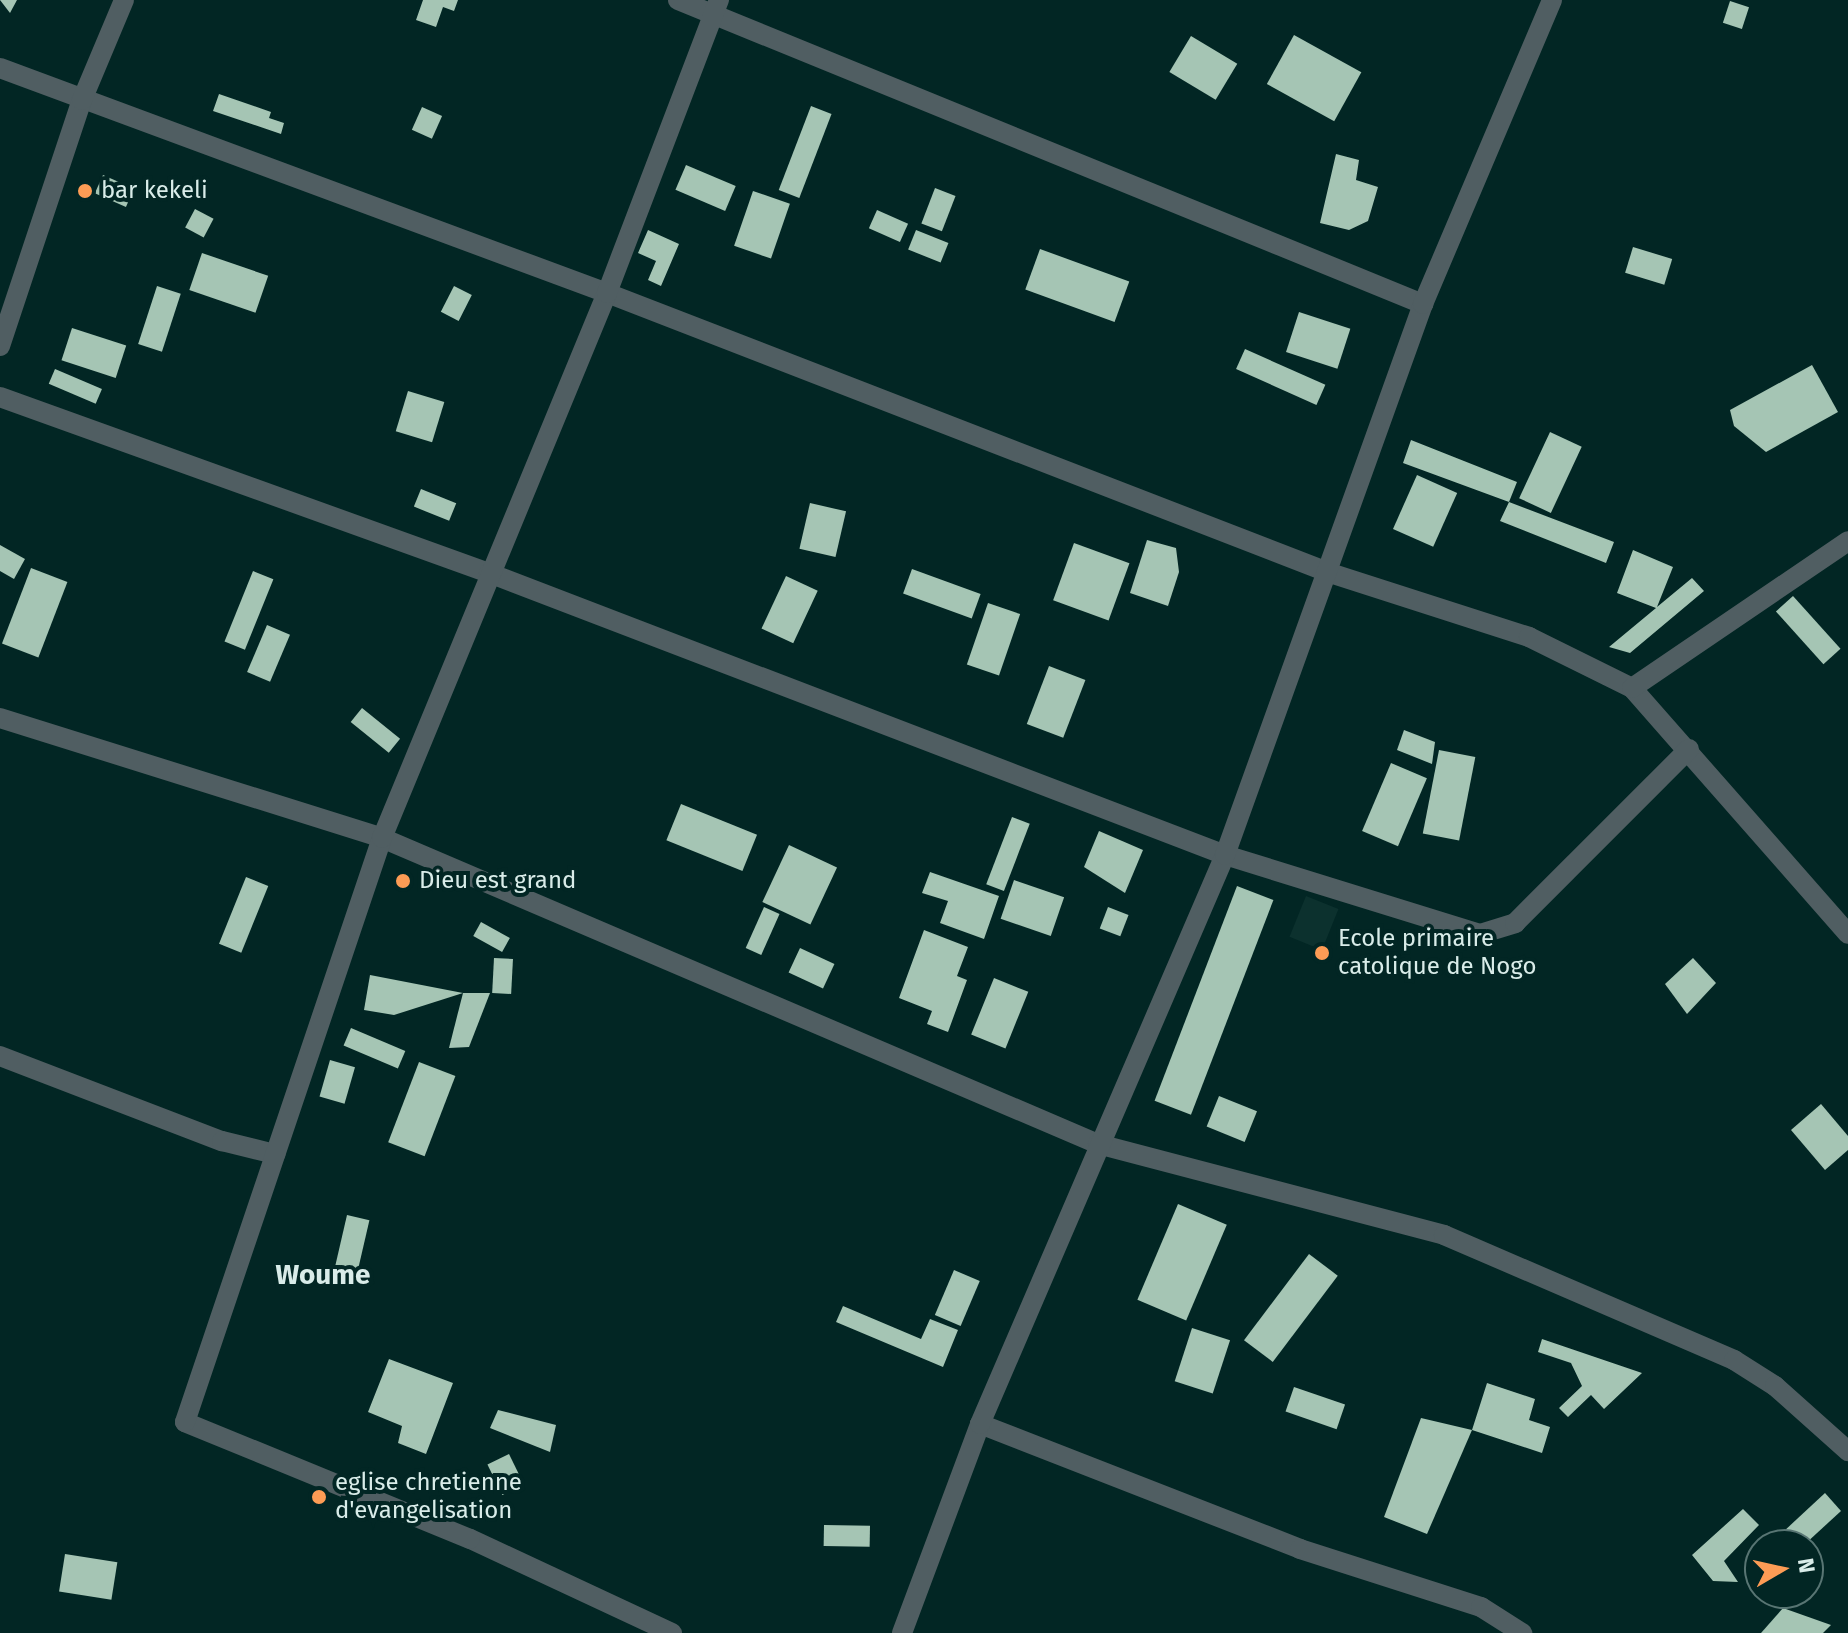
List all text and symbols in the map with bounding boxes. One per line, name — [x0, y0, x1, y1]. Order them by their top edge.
place label: bar kekeli — [101, 177, 208, 205]
marker: bar kekeli — [76, 182, 94, 200]
place label: Dieu est grand — [419, 867, 576, 895]
marker: Dieu est grand — [394, 872, 412, 890]
place label: Ecole primaire catolique de Nogo — [1338, 925, 1536, 981]
marker: Ecole primaire catolique de Nogo — [1313, 944, 1331, 962]
district label: Woume — [276, 1258, 370, 1292]
place label: eglise chretienne d'evangelisation — [335, 1469, 522, 1525]
marker: eglise chretienne d'evangelisation — [310, 1488, 328, 1506]
north arrow — [1744, 1529, 1824, 1609]
text: N — [1792, 1556, 1821, 1575]

